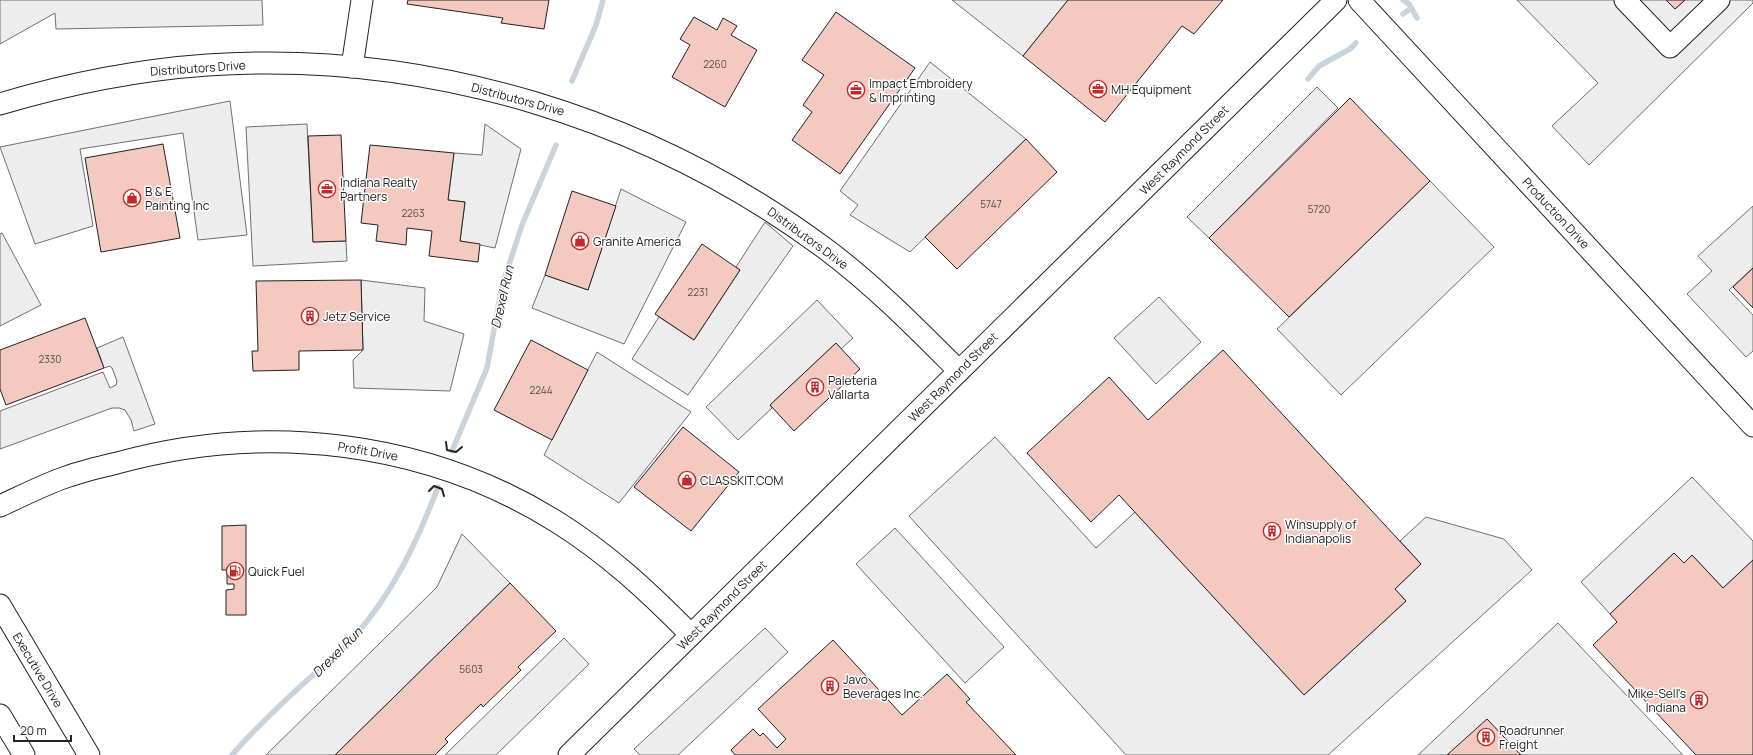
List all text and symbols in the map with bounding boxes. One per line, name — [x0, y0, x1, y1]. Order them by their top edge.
street label: Distributors Drive — [150, 56, 246, 80]
house number: 2260 — [703, 57, 727, 71]
place label: Impact Embroidery & Imprinting — [869, 75, 973, 106]
street label: Distributors Drive — [470, 78, 566, 120]
office icon: MH Equipment — [1088, 79, 1108, 99]
office icon: Impact Embroidery & Imprinting — [846, 80, 866, 100]
place label: MH Equipment — [1111, 81, 1192, 98]
street label: West Raymond Street — [1135, 101, 1233, 199]
place label: Indiana Realty Partners — [340, 174, 418, 205]
street label: Production Drive — [1519, 174, 1593, 252]
office icon: Indiana Realty Partners — [317, 179, 337, 199]
place label: B & E Painting Inc — [145, 183, 210, 214]
shop icon: B & E Painting Inc — [122, 188, 142, 208]
house number: 5747 — [980, 197, 1002, 211]
house number: 5720 — [1308, 202, 1330, 216]
street label: Distributors Drive — [764, 203, 852, 273]
house number: 2263 — [401, 206, 425, 220]
shop icon: Granite America — [570, 231, 590, 251]
place label: Granite America — [593, 233, 681, 250]
water label: Drexel Run — [486, 263, 518, 330]
house number: 2231 — [688, 285, 708, 299]
building icon: Jetz Service — [300, 306, 320, 326]
place label: Jetz Service — [323, 308, 390, 325]
street label: West Raymond Street — [904, 328, 1002, 426]
house number: 2330 — [39, 352, 61, 366]
place label: Paleteria Vallarta — [828, 372, 877, 403]
building icon: Paleteria Vallarta — [805, 377, 825, 397]
house number: 2244 — [529, 383, 553, 397]
street label: Profit Drive — [336, 437, 400, 465]
shop icon: CLASSKIT.COM — [677, 470, 697, 490]
place label: CLASSKIT.COM — [700, 472, 783, 489]
place label: Winsupply of Indianapolis — [1285, 516, 1357, 547]
building icon: Winsupply of Indianapolis — [1262, 521, 1282, 541]
street label: West Raymond Street — [673, 556, 771, 654]
fuel station icon: Quick Fuel — [225, 561, 245, 581]
place label: Quick Fuel — [248, 563, 305, 580]
water label: Drexel Run — [308, 622, 367, 681]
street label: Executive Drive — [9, 629, 67, 711]
house number: 5603 — [459, 662, 483, 676]
place label: Javo Beverages Inc. — [843, 671, 923, 702]
building icon: Javo Beverages Inc. — [820, 676, 840, 696]
place label: Mike-Sell's Indiana — [1628, 685, 1686, 716]
building icon: Mike-Sell's Indiana — [1689, 690, 1709, 710]
scale bar — [14, 717, 71, 743]
text: 20 m — [20, 722, 47, 739]
place label: Roadrunner Freight — [1499, 722, 1565, 753]
building icon: Roadrunner Freight — [1476, 727, 1496, 747]

